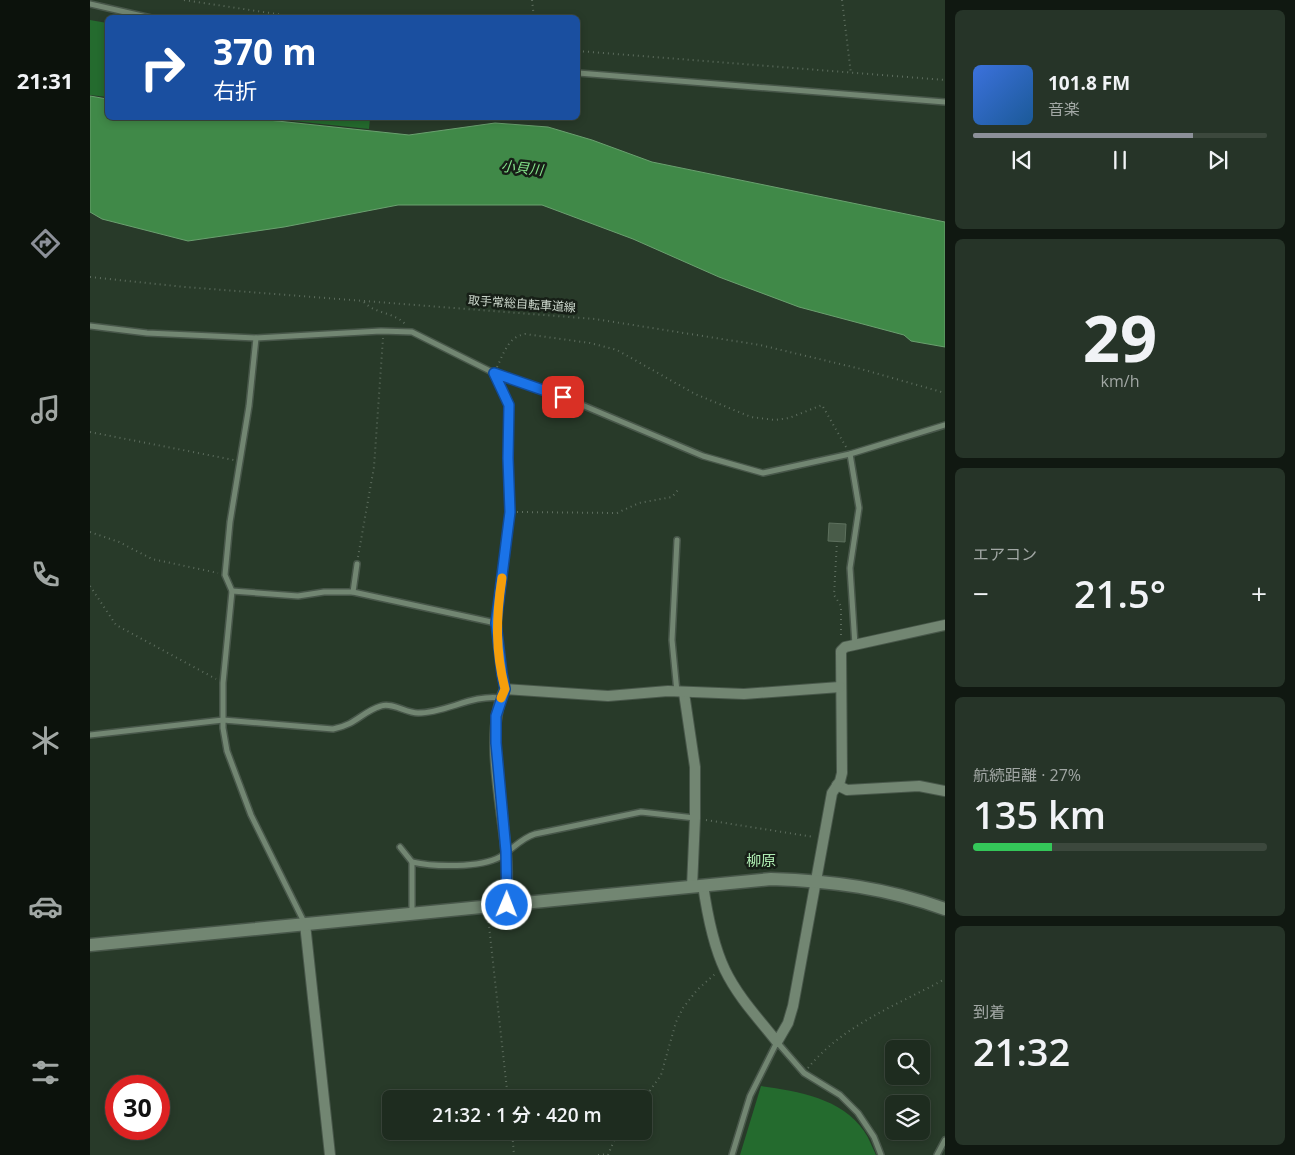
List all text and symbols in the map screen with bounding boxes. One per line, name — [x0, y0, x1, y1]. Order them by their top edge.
text: 370 m — [213, 28, 317, 75]
icon: right — [130, 35, 195, 100]
text: 21:31 — [17, 65, 73, 95]
text: 101.8 FM — [1048, 70, 1130, 96]
text: 右折 — [213, 75, 257, 105]
text: 音楽 — [1048, 98, 1080, 120]
icon: previous — [1008, 146, 1036, 174]
icon: pause — [1106, 146, 1134, 174]
icon: next — [1204, 146, 1232, 174]
water label: 小貝川 — [500, 156, 546, 179]
icon: directions — [28, 226, 63, 261]
street label: 取手常総自転車道線 — [468, 291, 577, 316]
text: 29 — [1083, 293, 1157, 381]
text: km/h — [1101, 370, 1139, 392]
pin — [542, 376, 584, 418]
icon: arrive — [549, 383, 577, 411]
icon: music — [28, 392, 63, 427]
text: エアコン — [973, 543, 1037, 565]
icon: phone — [28, 557, 63, 592]
text: 21.5° — [1074, 567, 1166, 619]
text: − — [973, 574, 989, 612]
text: + — [1251, 574, 1267, 612]
icon: climate — [28, 723, 63, 758]
text: 航続距離 · 27% — [973, 764, 1081, 786]
text: 135 km — [973, 788, 1106, 840]
district label: 柳原 — [746, 850, 776, 870]
position arrow — [480, 878, 532, 930]
icon: car — [28, 889, 63, 924]
text: 到着 — [973, 1001, 1005, 1023]
text: 21:32 — [973, 1025, 1070, 1077]
map controls — [885, 1040, 930, 1140]
button: search — [885, 1040, 930, 1085]
icon: filters — [28, 1055, 63, 1090]
speed limit sign: 30 — [105, 1075, 170, 1140]
button: layers — [885, 1095, 930, 1140]
text: 21:32 · 1 分 · 420 m — [432, 1102, 602, 1128]

